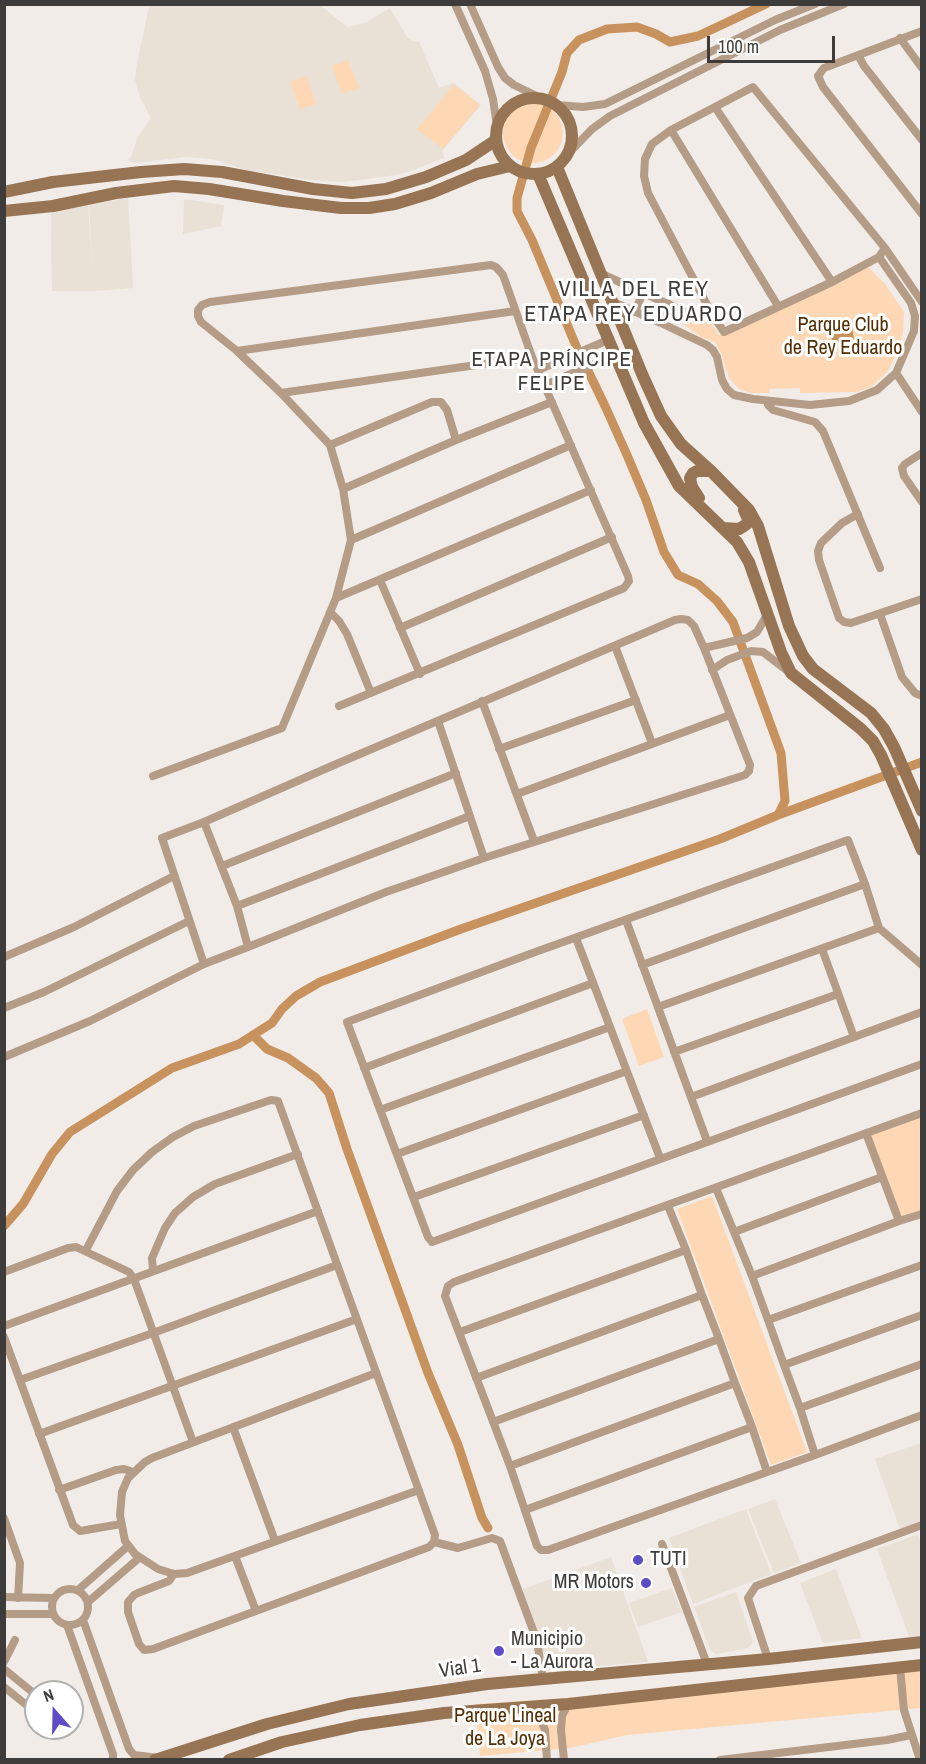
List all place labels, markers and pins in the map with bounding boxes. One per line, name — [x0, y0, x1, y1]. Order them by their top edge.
place label: TUTI — [650, 1548, 686, 1572]
marker: TUTI — [631, 1553, 645, 1567]
place label: MR Motors — [554, 1571, 634, 1595]
marker: MR Motors — [639, 1576, 653, 1590]
place label: Municipio - La Aurora — [511, 1628, 593, 1675]
marker: Municipio - La Aurora — [492, 1644, 506, 1658]

